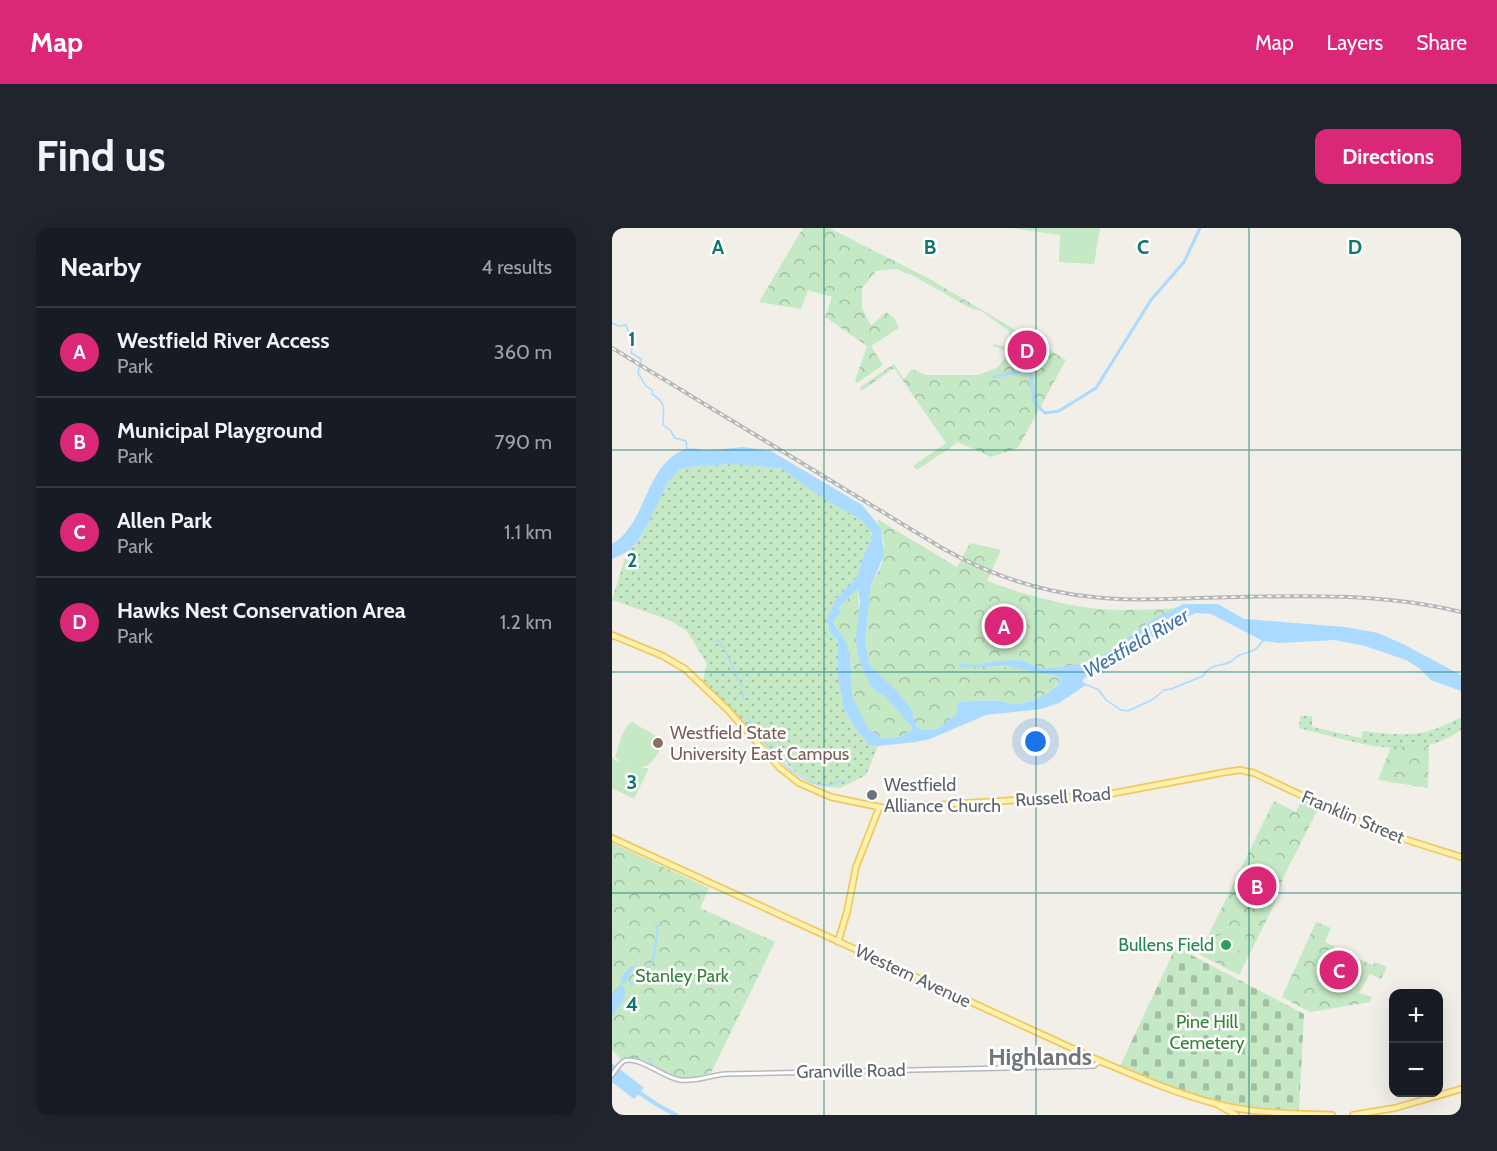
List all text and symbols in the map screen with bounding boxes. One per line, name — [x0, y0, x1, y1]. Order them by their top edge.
text: Map — [30, 25, 83, 59]
text: Map — [1255, 30, 1294, 55]
text: Layers — [1327, 30, 1383, 55]
text: Share — [1416, 30, 1467, 55]
button: Directions — [1315, 129, 1461, 184]
text: Find us — [36, 130, 165, 182]
text: A — [712, 235, 725, 259]
text: B — [924, 235, 936, 259]
text: C — [1137, 235, 1149, 259]
text: D — [1348, 235, 1362, 259]
text: Nearby — [60, 251, 141, 283]
text: 4 results — [481, 255, 552, 279]
text: Westfield River Access — [117, 327, 330, 354]
text: 1 — [628, 327, 636, 351]
pin: D — [1008, 328, 1046, 372]
text: A — [73, 340, 86, 364]
text: 360 m — [494, 340, 552, 364]
text: Park — [117, 354, 153, 378]
text: Municipal Playground — [117, 417, 323, 444]
text: B — [73, 430, 86, 454]
text: 790 m — [495, 430, 552, 454]
text: Park — [117, 444, 153, 468]
text: Allen Park — [117, 507, 212, 534]
text: C — [73, 520, 86, 544]
text: 1.1 km — [504, 520, 552, 544]
text: Park — [117, 534, 153, 558]
text: 2 — [627, 548, 637, 572]
text: Hawks Nest Conservation Area — [117, 597, 406, 624]
water label: Westfield River — [1079, 603, 1194, 683]
pin: A — [984, 604, 1024, 648]
text: D — [72, 610, 87, 634]
text: 1.2 km — [500, 610, 552, 634]
text: Park — [117, 624, 153, 648]
place label: Westfield State University East Campus — [670, 722, 849, 765]
your location — [1021, 727, 1050, 756]
marker: Westfield State University East Campus — [651, 736, 665, 750]
text: 3 — [627, 770, 637, 794]
place label: Westfield Alliance Church — [884, 774, 1001, 817]
street label: Russell Road — [1014, 783, 1112, 811]
street label: Franklin Street — [1298, 786, 1408, 848]
marker: Westfield Alliance Church — [865, 788, 879, 802]
pin: B — [1238, 864, 1276, 908]
place label: Bullens Field — [1118, 934, 1214, 956]
marker: Bullens Field — [1219, 938, 1233, 952]
street label: Western Avenue — [852, 940, 974, 1012]
pin: C — [1320, 948, 1358, 992]
park label: Stanley Park — [635, 965, 730, 987]
map controls — [1389, 989, 1443, 1097]
button: + — [1389, 989, 1443, 1043]
text: 4 — [626, 992, 638, 1016]
park label: Pine Hill Cemetery — [1169, 1011, 1245, 1054]
district label: Highlands — [988, 1042, 1092, 1071]
button: − — [1389, 1043, 1443, 1097]
street label: Granville Road — [796, 1059, 906, 1083]

